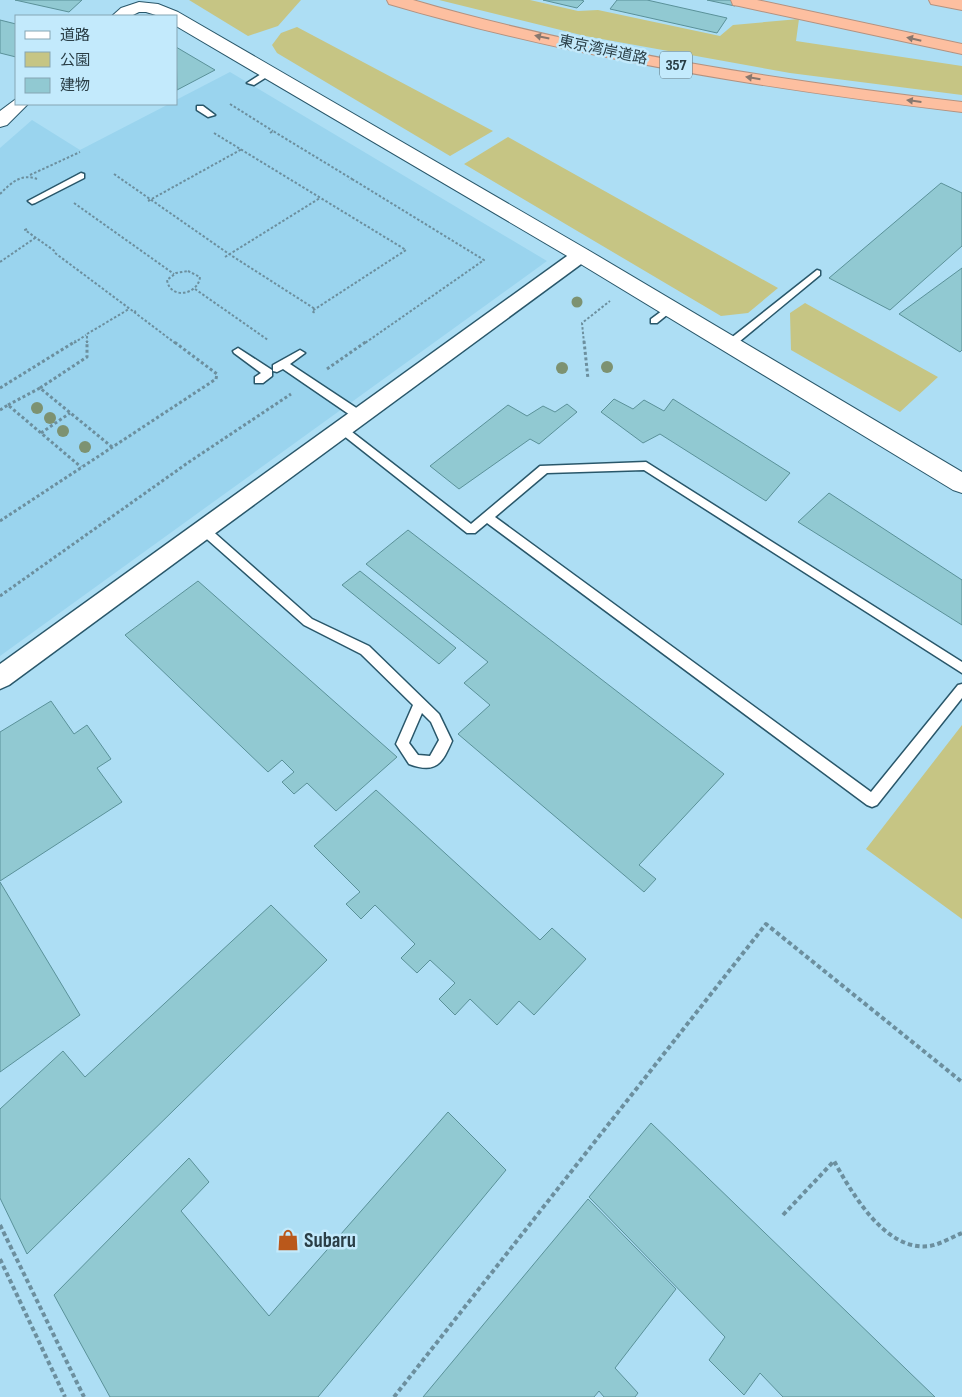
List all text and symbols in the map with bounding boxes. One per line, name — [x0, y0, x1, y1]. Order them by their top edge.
legend — [15, 15, 178, 105]
text: 道路 — [60, 26, 90, 45]
street label: 東京湾岸道路 — [557, 31, 649, 69]
one-way arrow — [534, 33, 549, 41]
one-way arrow — [907, 35, 922, 43]
text: 公園 — [60, 51, 90, 70]
road number: 357 — [660, 52, 692, 78]
one-way arrow — [744, 74, 760, 82]
text: 建物 — [60, 76, 90, 95]
one-way arrow — [905, 97, 921, 105]
shop icon: Subaru — [275, 1227, 301, 1253]
place label: Subaru — [304, 1228, 356, 1253]

